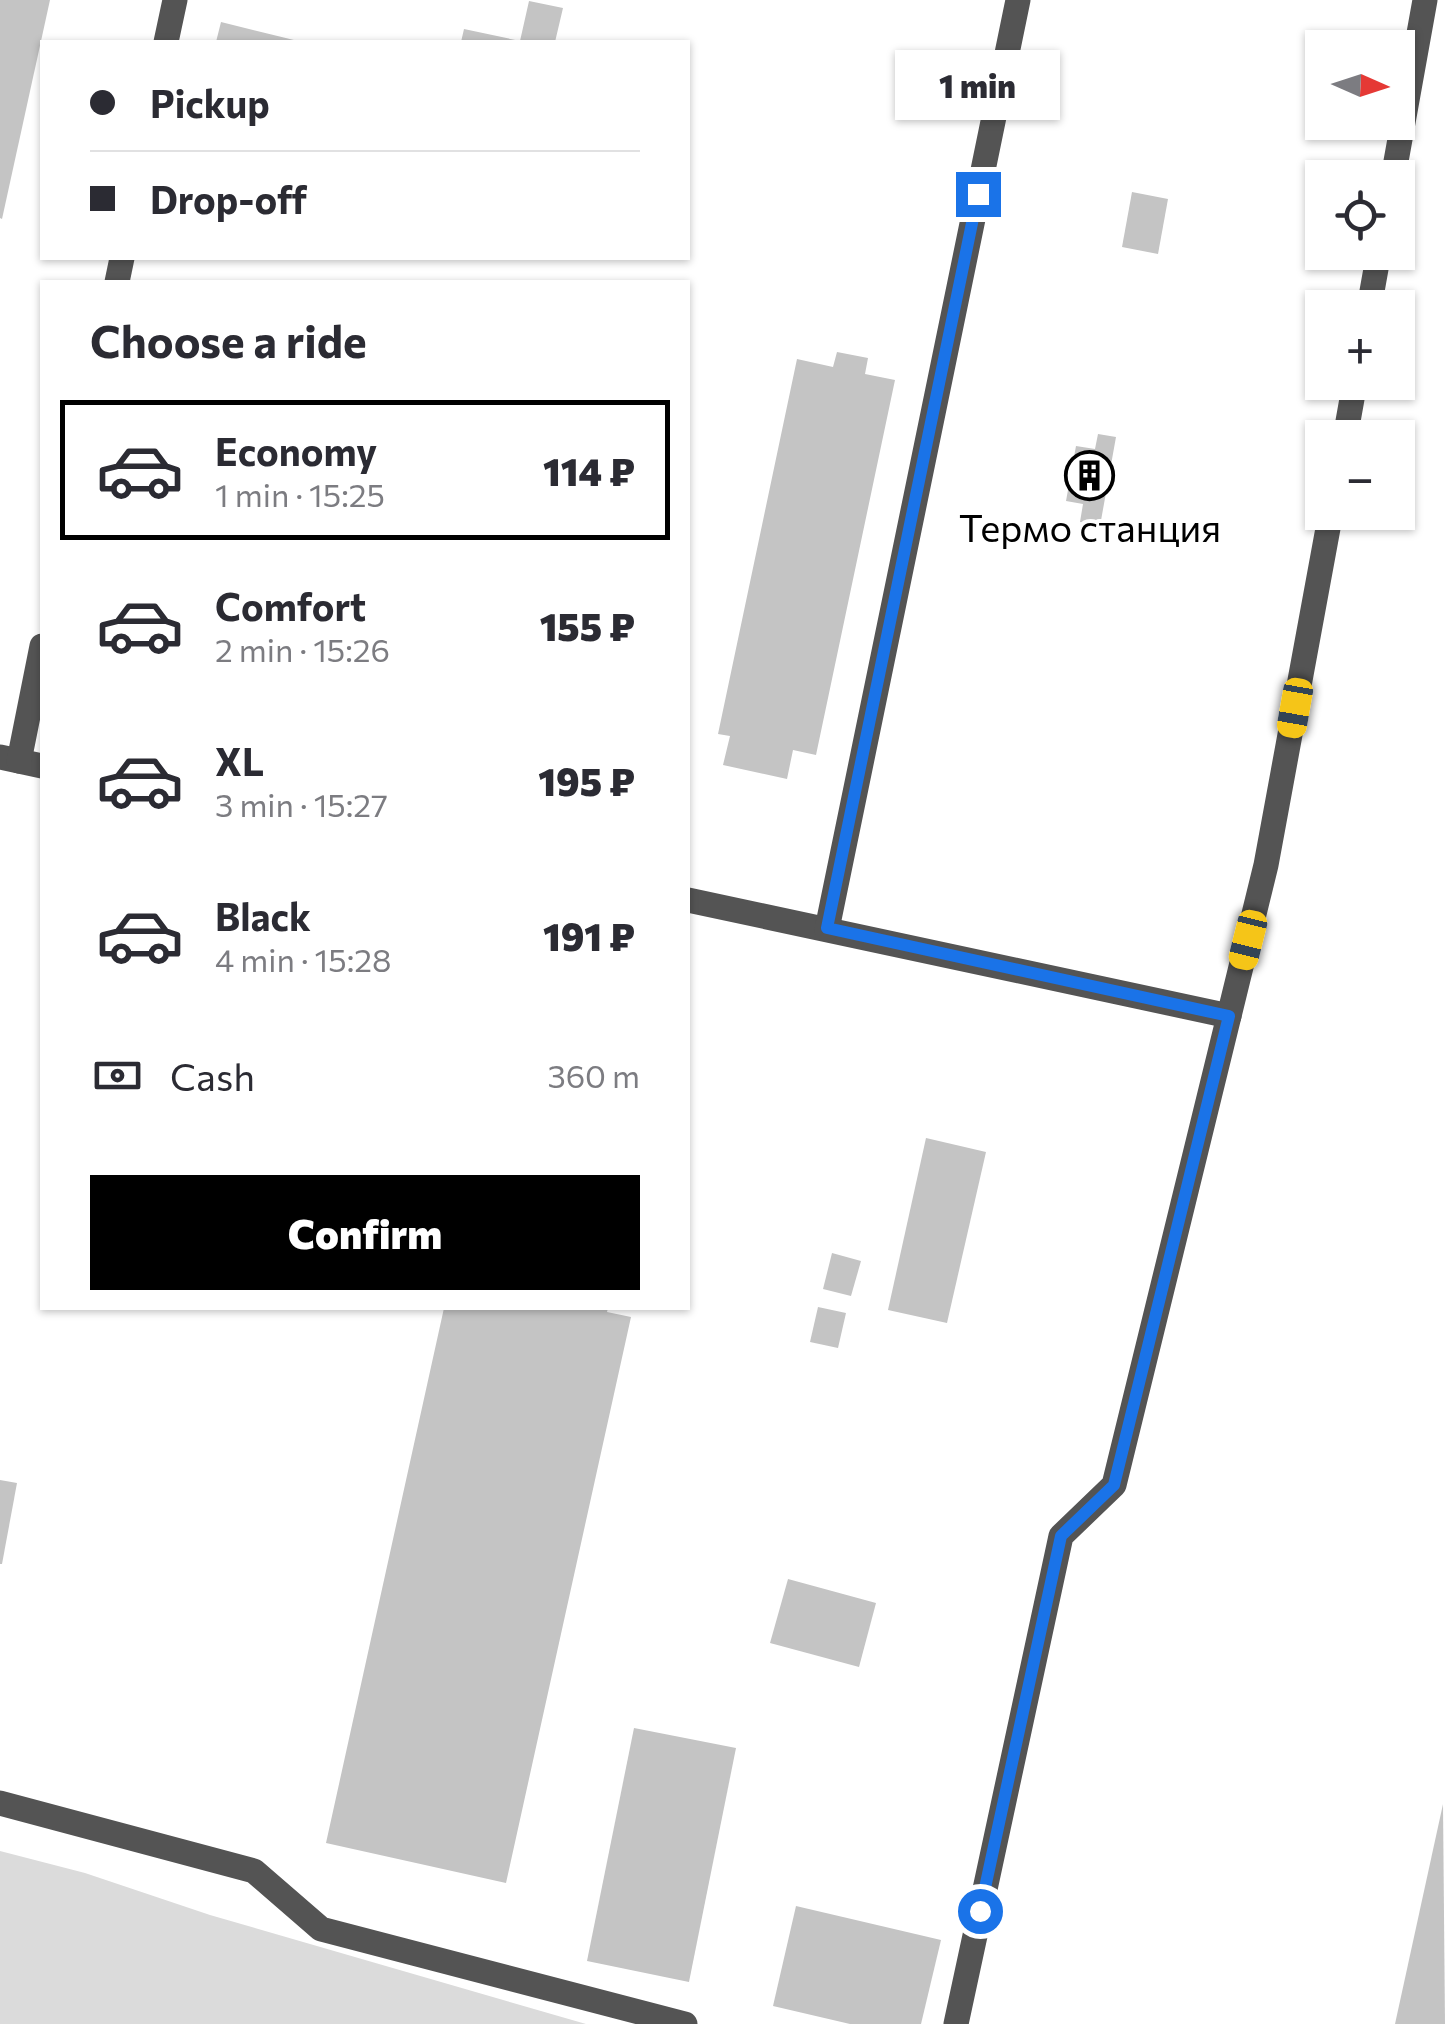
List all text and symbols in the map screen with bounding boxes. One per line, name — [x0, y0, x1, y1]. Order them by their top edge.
north arrow — [1305, 30, 1415, 140]
map controls — [1305, 30, 1415, 530]
callout: 1 min — [896, 49, 1060, 119]
text: 1 min — [939, 65, 1016, 105]
text: Pickup — [150, 79, 270, 126]
button: locate — [1305, 160, 1415, 270]
route end — [956, 172, 1001, 217]
text: Drop-off — [150, 175, 307, 222]
button: + — [1305, 290, 1415, 400]
text: Choose a ride — [90, 312, 367, 367]
button: − — [1305, 420, 1415, 530]
icon: car — [95, 425, 185, 515]
text: Economy — [215, 427, 377, 474]
text: 114 ₽ — [543, 447, 635, 494]
building icon: Термо станция — [1064, 449, 1116, 501]
text: 1 min · 15:25 — [215, 474, 385, 514]
place label: Термо станция — [959, 503, 1221, 550]
icon: car — [95, 580, 185, 670]
text: Comfort — [215, 582, 366, 629]
text: 155 ₽ — [540, 602, 635, 649]
text: 2 min · 15:26 — [215, 629, 390, 669]
car — [1275, 676, 1315, 740]
icon: car — [95, 735, 185, 825]
text: XL — [215, 737, 264, 784]
text: 195 ₽ — [538, 757, 635, 804]
text: 3 min · 15:27 — [215, 784, 388, 824]
icon: car — [95, 890, 185, 980]
text: Black — [215, 892, 311, 939]
car — [1226, 907, 1270, 973]
text: 191 ₽ — [543, 912, 635, 959]
text: 4 min · 15:28 — [215, 939, 391, 979]
icon: cash — [90, 1048, 145, 1103]
text: Cash — [170, 1052, 255, 1099]
text: 360 m — [547, 1055, 640, 1095]
button: Confirm — [90, 1175, 640, 1290]
route start — [958, 1889, 1003, 1934]

